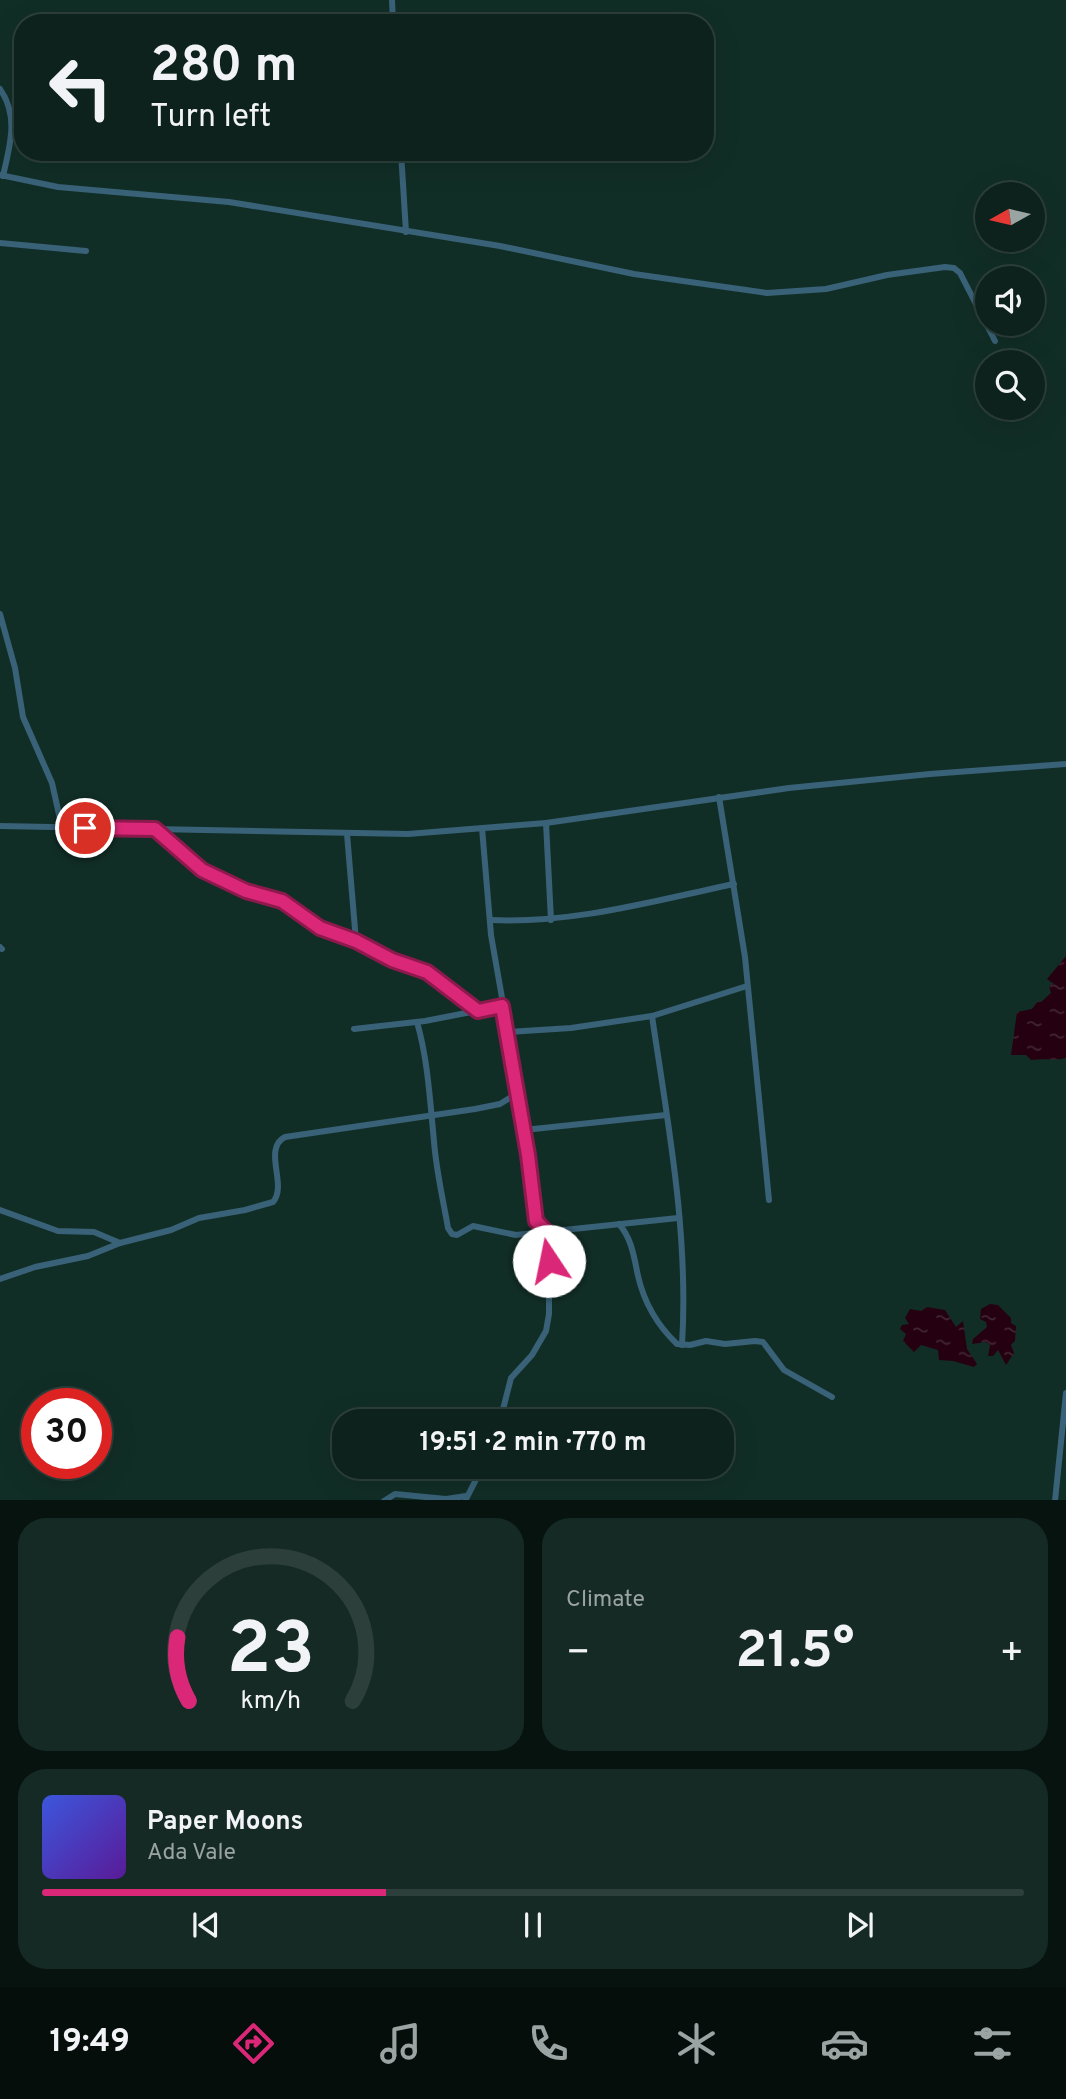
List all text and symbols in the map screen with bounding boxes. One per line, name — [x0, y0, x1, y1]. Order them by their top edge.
text: 280 m — [150, 37, 297, 99]
icon: left — [35, 42, 126, 133]
text: Turn left — [150, 98, 271, 138]
north arrow — [975, 182, 1045, 252]
map controls — [975, 182, 1045, 420]
button: sound — [975, 266, 1045, 336]
button: search — [975, 350, 1045, 420]
pin — [55, 798, 115, 858]
icon: arrive — [66, 809, 104, 847]
position arrow — [512, 1224, 586, 1298]
speed limit sign: 30 — [21, 1388, 112, 1479]
text: 19:51 · 2 min · 770 m — [419, 1427, 647, 1460]
text: Climate — [566, 1586, 645, 1615]
text: 23 — [227, 1607, 315, 1699]
text: 21.5° — [736, 1620, 854, 1686]
text: − — [566, 1630, 591, 1679]
text: + — [999, 1630, 1024, 1679]
text: km/h — [241, 1685, 301, 1717]
text: Paper Moons — [147, 1806, 303, 1839]
text: Ada Vale — [147, 1839, 236, 1868]
icon: previous — [187, 1906, 225, 1944]
icon: pause — [514, 1906, 552, 1944]
icon: next — [841, 1906, 879, 1944]
icon: directions — [229, 2019, 278, 2068]
icon: music — [376, 2019, 425, 2068]
icon: phone — [524, 2019, 573, 2068]
icon: climate — [672, 2019, 721, 2068]
icon: car — [820, 2019, 869, 2068]
icon: filters — [968, 2019, 1017, 2068]
text: 19:49 — [49, 2023, 130, 2063]

